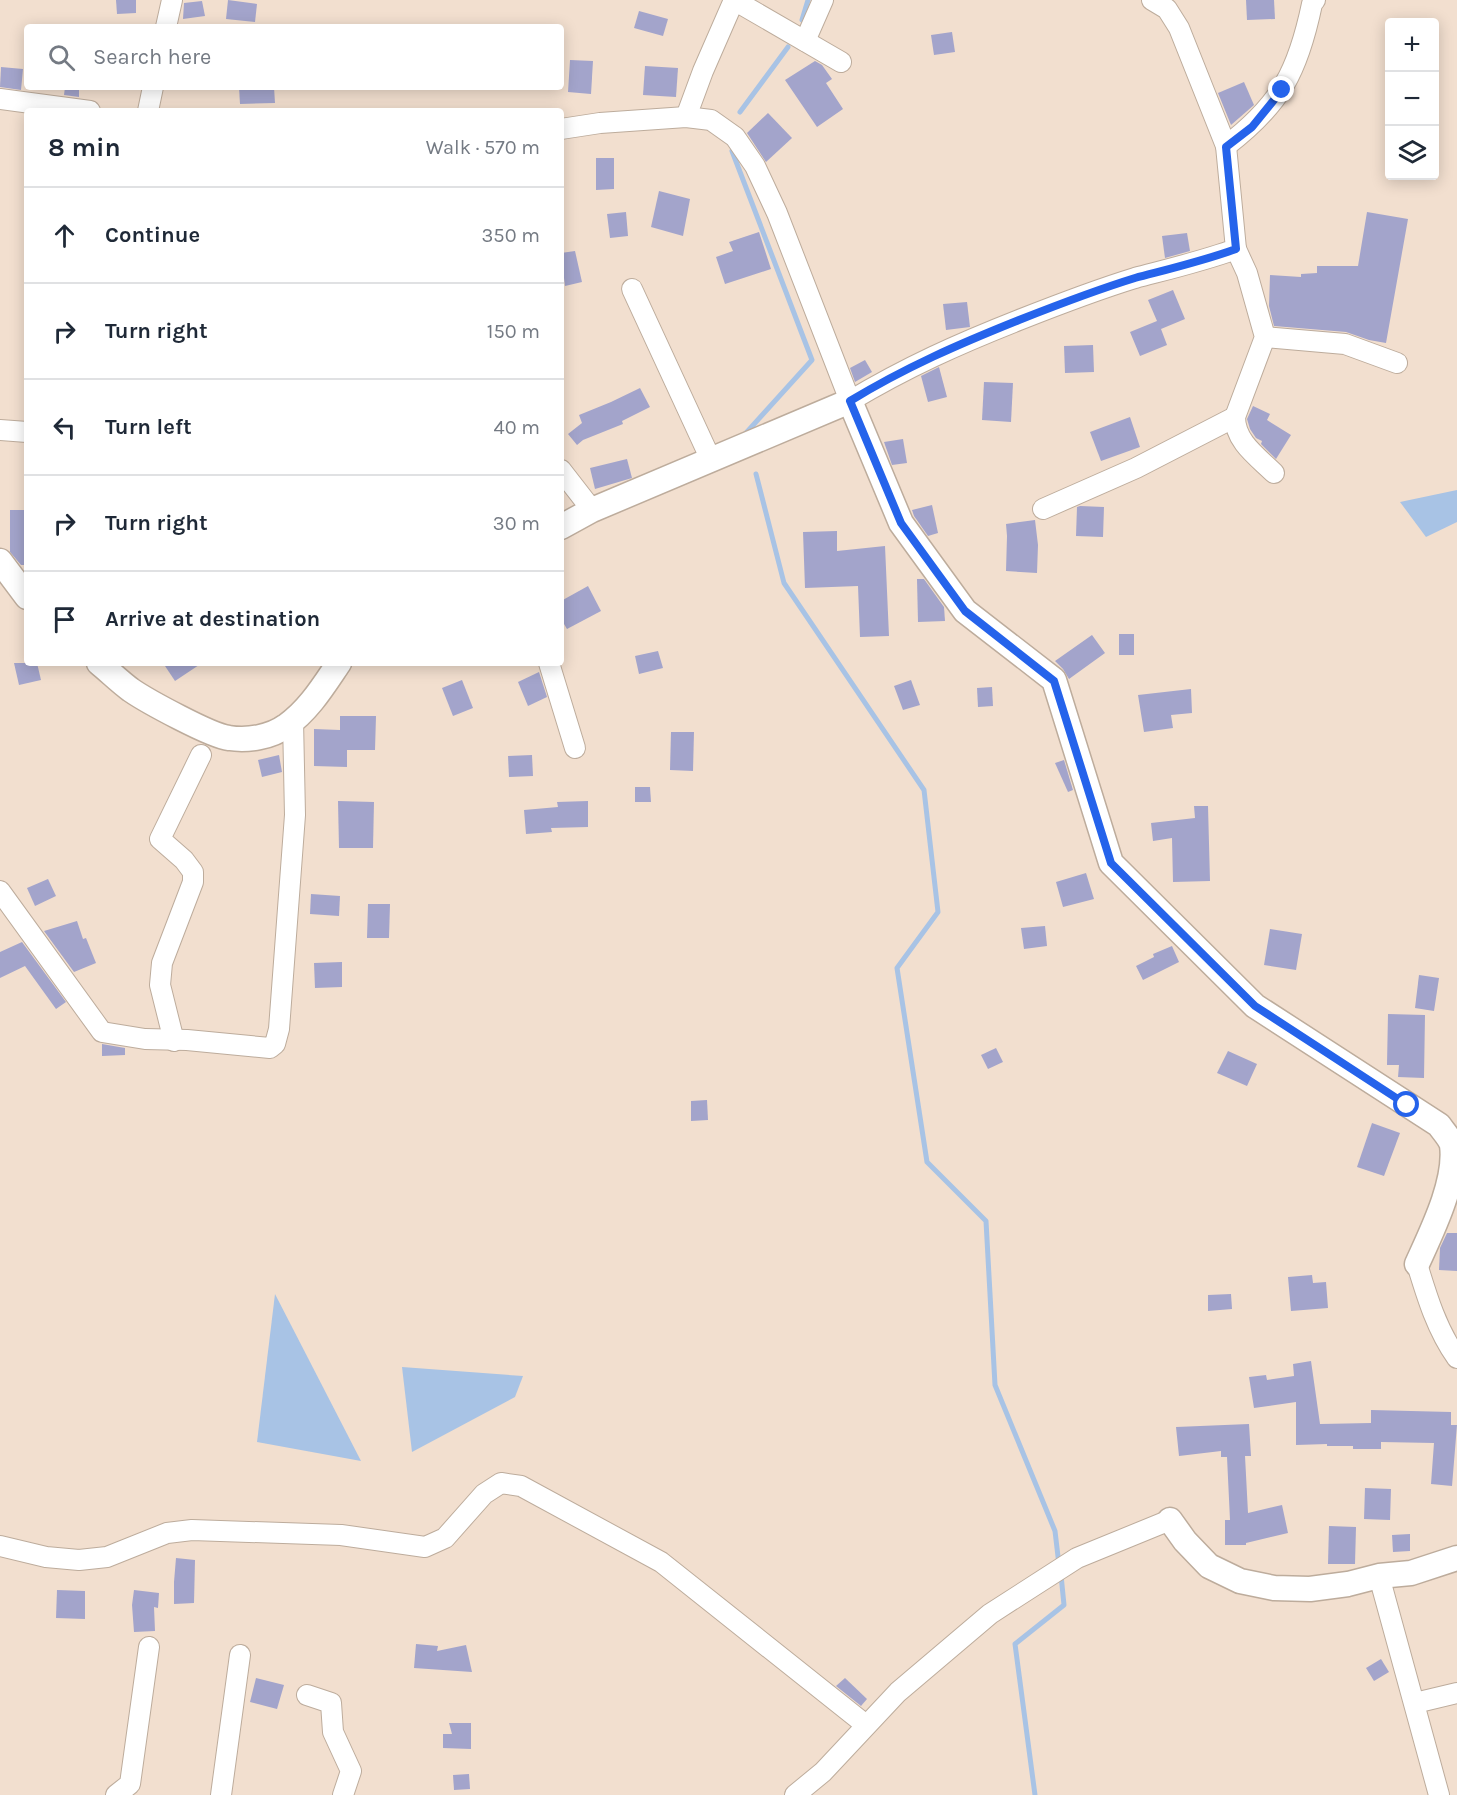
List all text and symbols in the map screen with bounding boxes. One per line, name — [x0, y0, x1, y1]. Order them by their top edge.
map controls — [1385, 18, 1439, 180]
button: + — [1385, 18, 1439, 72]
search box — [24, 24, 564, 90]
icon: search — [45, 41, 78, 74]
text: Search here — [93, 44, 211, 70]
button: − — [1385, 72, 1439, 126]
route end — [1268, 76, 1294, 102]
button: layers — [1385, 126, 1439, 180]
text: 8 min — [48, 132, 121, 163]
text: Walk · 570 m — [426, 136, 540, 159]
icon: ahead — [48, 219, 81, 252]
text: Continue — [105, 222, 200, 248]
text: 350 m — [482, 224, 540, 247]
icon: right — [48, 315, 81, 348]
text: Turn right — [105, 318, 208, 344]
text: 150 m — [487, 320, 540, 343]
icon: left — [48, 411, 81, 444]
text: Turn left — [105, 414, 192, 440]
text: 40 m — [494, 416, 540, 439]
icon: right — [48, 507, 81, 540]
text: Turn right — [105, 510, 208, 536]
text: 30 m — [493, 512, 540, 535]
icon: arrive — [48, 603, 81, 636]
text: Arrive at destination — [105, 606, 320, 632]
route start — [1393, 1091, 1419, 1117]

